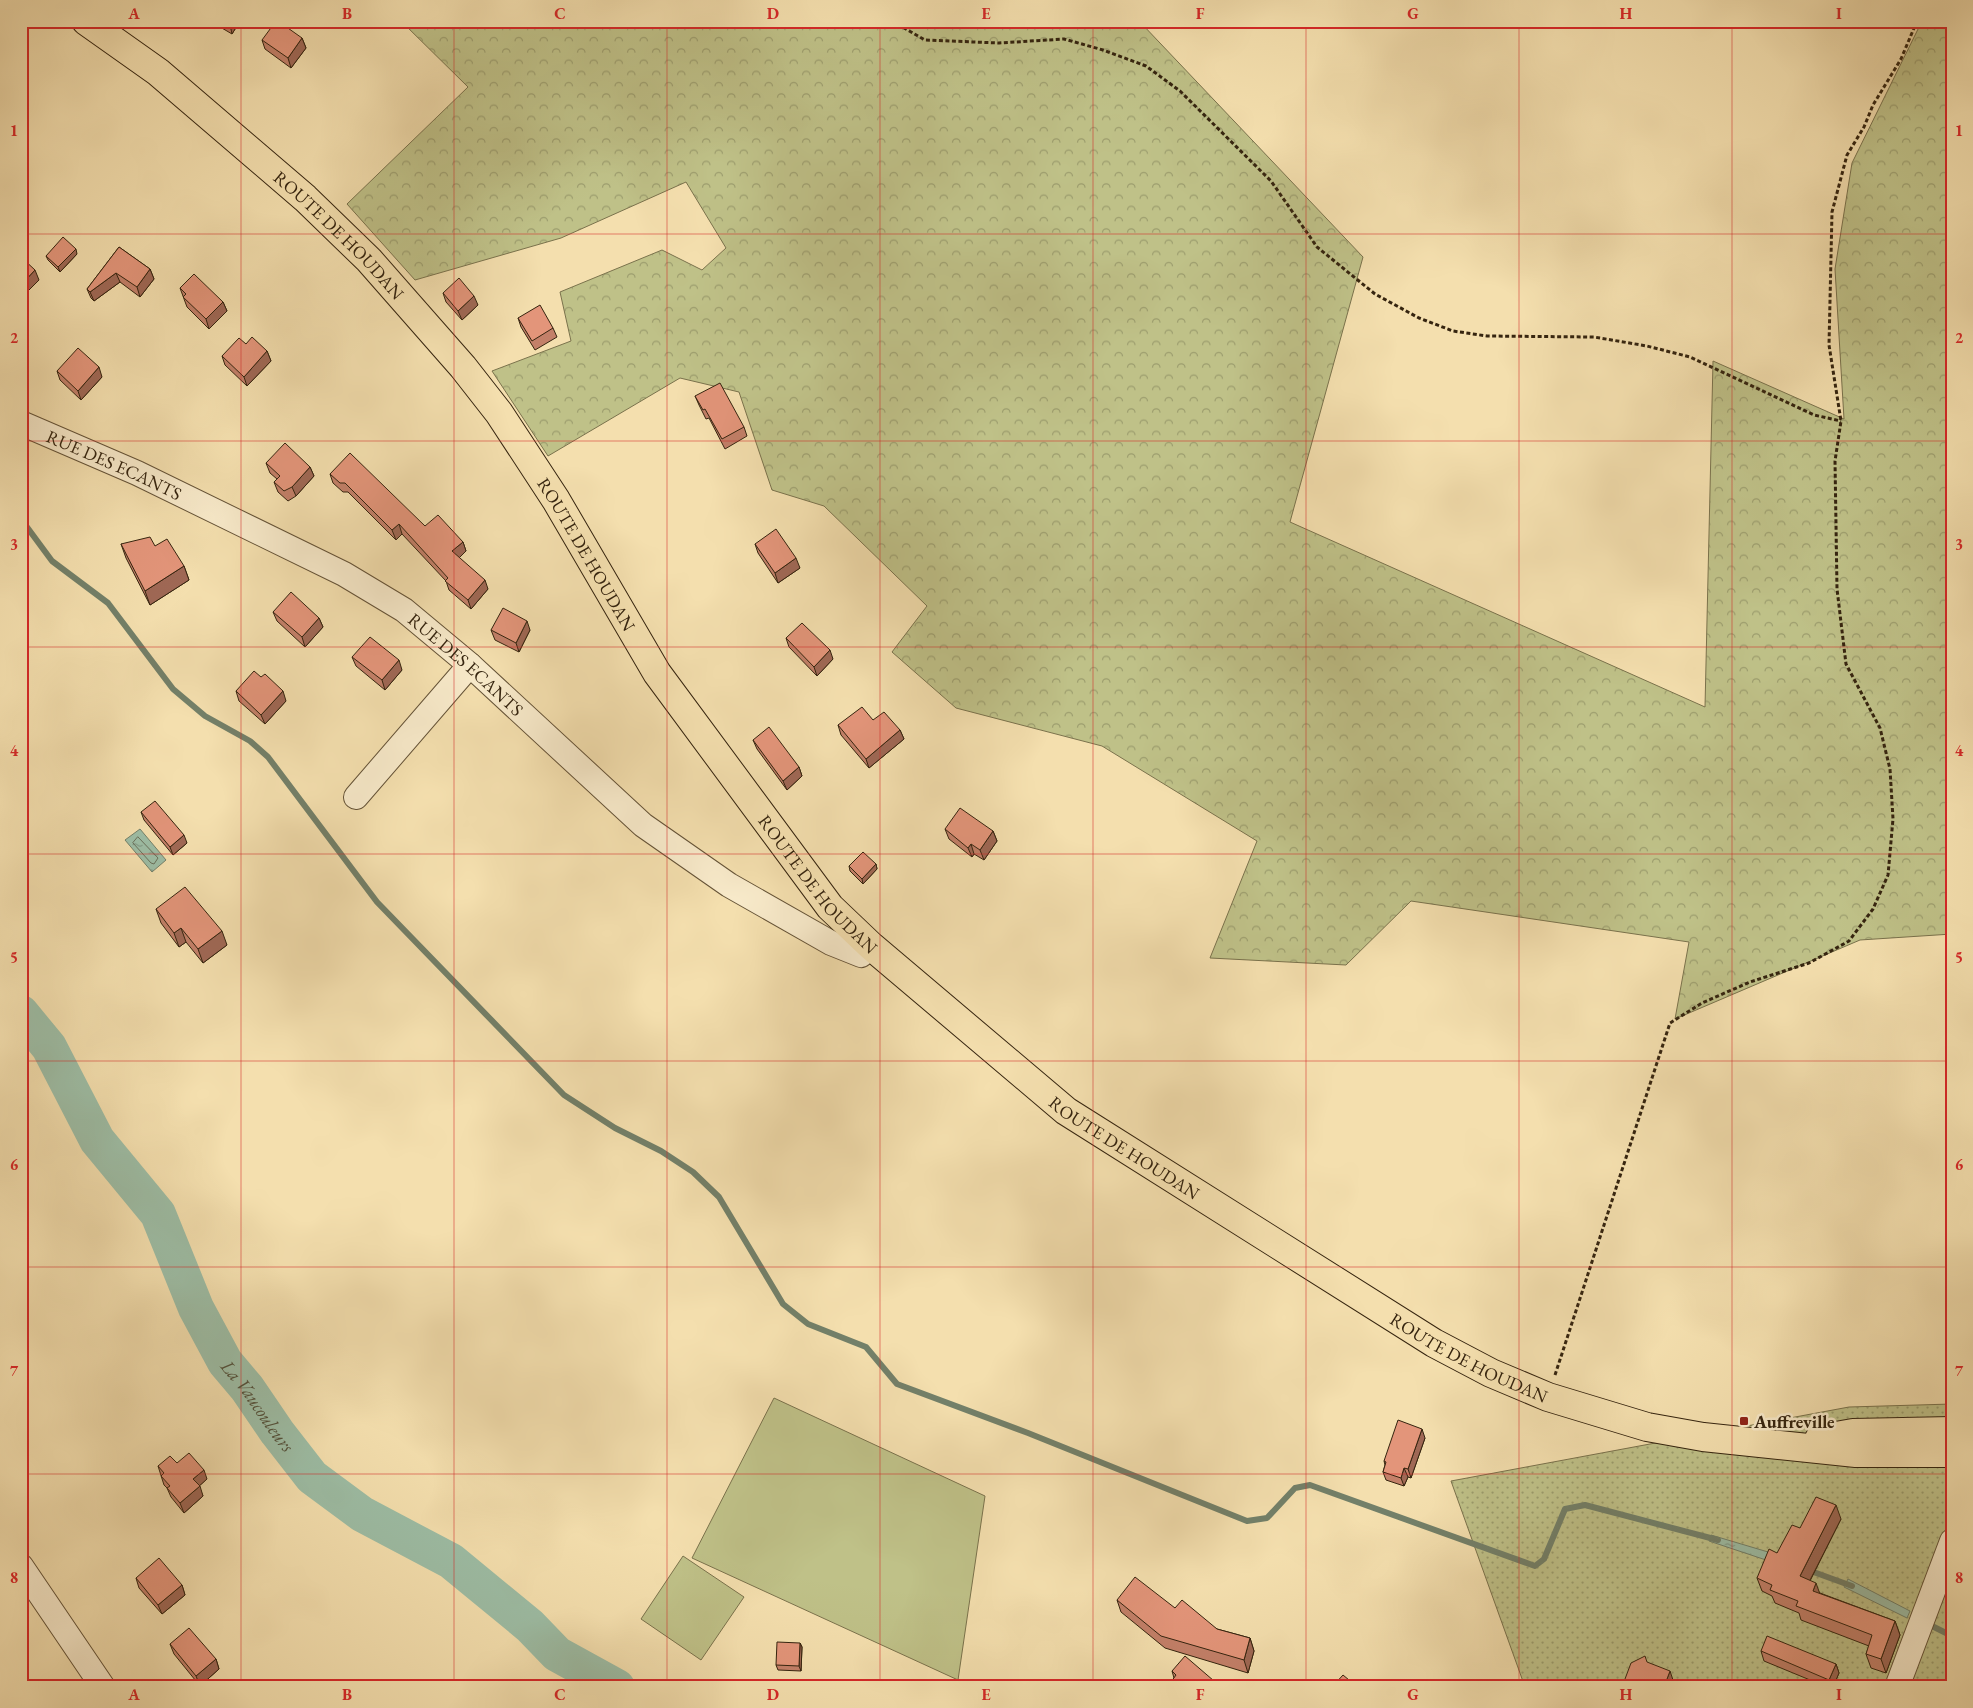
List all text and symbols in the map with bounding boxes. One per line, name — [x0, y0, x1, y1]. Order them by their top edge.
text: A — [127, 3, 140, 24]
text: B — [342, 3, 352, 24]
text: C — [554, 3, 566, 24]
text: D — [767, 3, 779, 24]
text: E — [981, 3, 991, 24]
text: F — [1196, 3, 1205, 24]
text: G — [1407, 3, 1419, 24]
text: H — [1620, 3, 1633, 24]
text: I — [1836, 3, 1842, 24]
text: 1 — [10, 120, 18, 141]
text: 1 — [1955, 120, 1963, 141]
street label: ROUTE DE HOUDAN — [269, 165, 410, 304]
text: 2 — [10, 327, 19, 348]
text: 2 — [1955, 327, 1964, 348]
street label: RUE DES ECANTS — [43, 424, 186, 505]
street label: ROUTE DE HOUDAN — [533, 473, 642, 635]
text: 3 — [10, 534, 18, 555]
text: 3 — [1955, 534, 1963, 555]
street label: RUE DES ECANTS — [404, 607, 529, 721]
text: 4 — [10, 740, 19, 761]
text: 4 — [1955, 740, 1964, 761]
street label: ROUTE DE HOUDAN — [754, 810, 883, 959]
text: 5 — [10, 947, 18, 968]
text: 5 — [1955, 947, 1963, 968]
street label: ROUTE DE HOUDAN — [1045, 1090, 1205, 1204]
text: 6 — [10, 1154, 19, 1175]
text: 6 — [1955, 1154, 1964, 1175]
street label: ROUTE DE HOUDAN — [1386, 1307, 1552, 1407]
water label: La Vaucouleurs — [215, 1353, 301, 1457]
text: 7 — [10, 1360, 19, 1381]
text: 7 — [1955, 1360, 1964, 1381]
place label: Auffreville — [1753, 1410, 1835, 1433]
marker: Auffreville — [1738, 1415, 1750, 1427]
text: 8 — [10, 1567, 18, 1588]
text: 8 — [1955, 1567, 1963, 1588]
text: A — [127, 1684, 140, 1705]
text: B — [342, 1684, 352, 1705]
text: C — [554, 1684, 566, 1705]
text: D — [767, 1684, 779, 1705]
text: E — [981, 1684, 991, 1705]
text: F — [1196, 1684, 1205, 1705]
text: G — [1407, 1684, 1419, 1705]
text: H — [1620, 1684, 1633, 1705]
text: I — [1836, 1684, 1842, 1705]

